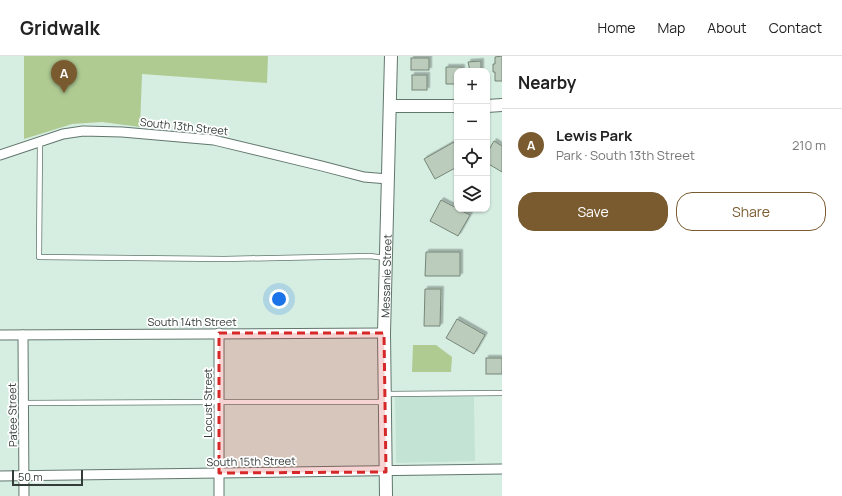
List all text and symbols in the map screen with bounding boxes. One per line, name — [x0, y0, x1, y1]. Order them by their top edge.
text: Gridwalk — [20, 15, 100, 41]
text: Home — [598, 18, 635, 37]
text: Map — [657, 18, 685, 37]
text: About — [707, 18, 747, 37]
text: Contact — [769, 18, 822, 37]
pin: A — [51, 60, 77, 93]
map controls — [454, 68, 490, 212]
button: + — [454, 68, 490, 104]
text: Nearby — [518, 71, 576, 94]
button: − — [454, 104, 490, 140]
street label: South 13th Street — [139, 114, 229, 138]
text: Lewis Park — [556, 125, 632, 146]
text: A — [527, 136, 535, 154]
text: 210 m — [792, 136, 826, 154]
button: locate — [454, 140, 490, 176]
text: Park · South 13th Street — [556, 146, 695, 164]
button: layers — [454, 176, 490, 212]
button: Save — [518, 192, 668, 231]
button: Share — [676, 192, 826, 231]
street label: Messanie Street — [377, 234, 394, 318]
your location — [269, 289, 289, 309]
street label: South 14th Street — [147, 314, 237, 329]
street label: Locust Street — [200, 368, 215, 438]
street label: Patee Street — [4, 383, 20, 447]
street label: South 15th Street — [206, 453, 296, 469]
scale bar — [12, 468, 83, 487]
text: 50 m — [18, 469, 43, 484]

